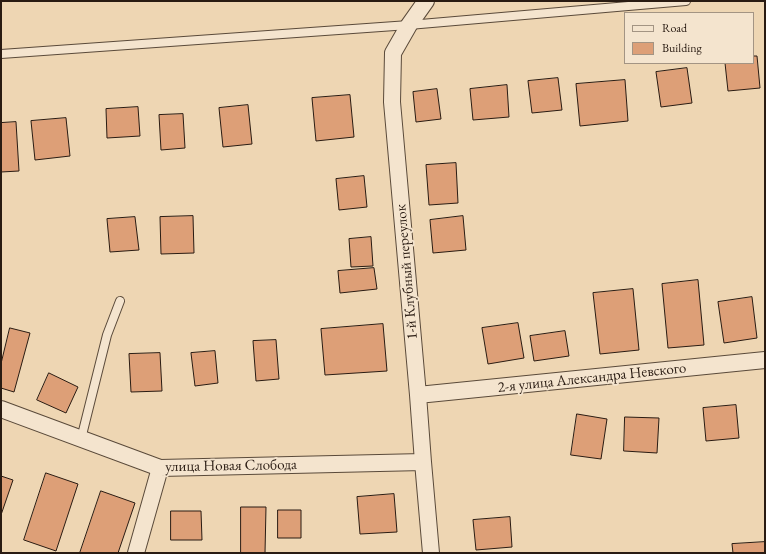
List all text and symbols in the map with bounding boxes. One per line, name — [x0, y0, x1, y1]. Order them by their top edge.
legend — [624, 12, 754, 64]
text: Road — [662, 20, 687, 36]
text: Building — [662, 40, 702, 56]
street label: 1-й Клубный переулок — [392, 203, 422, 341]
street label: 2-я улица Александра Невского — [497, 359, 687, 397]
street label: улица Новая Слобода — [165, 456, 297, 476]

